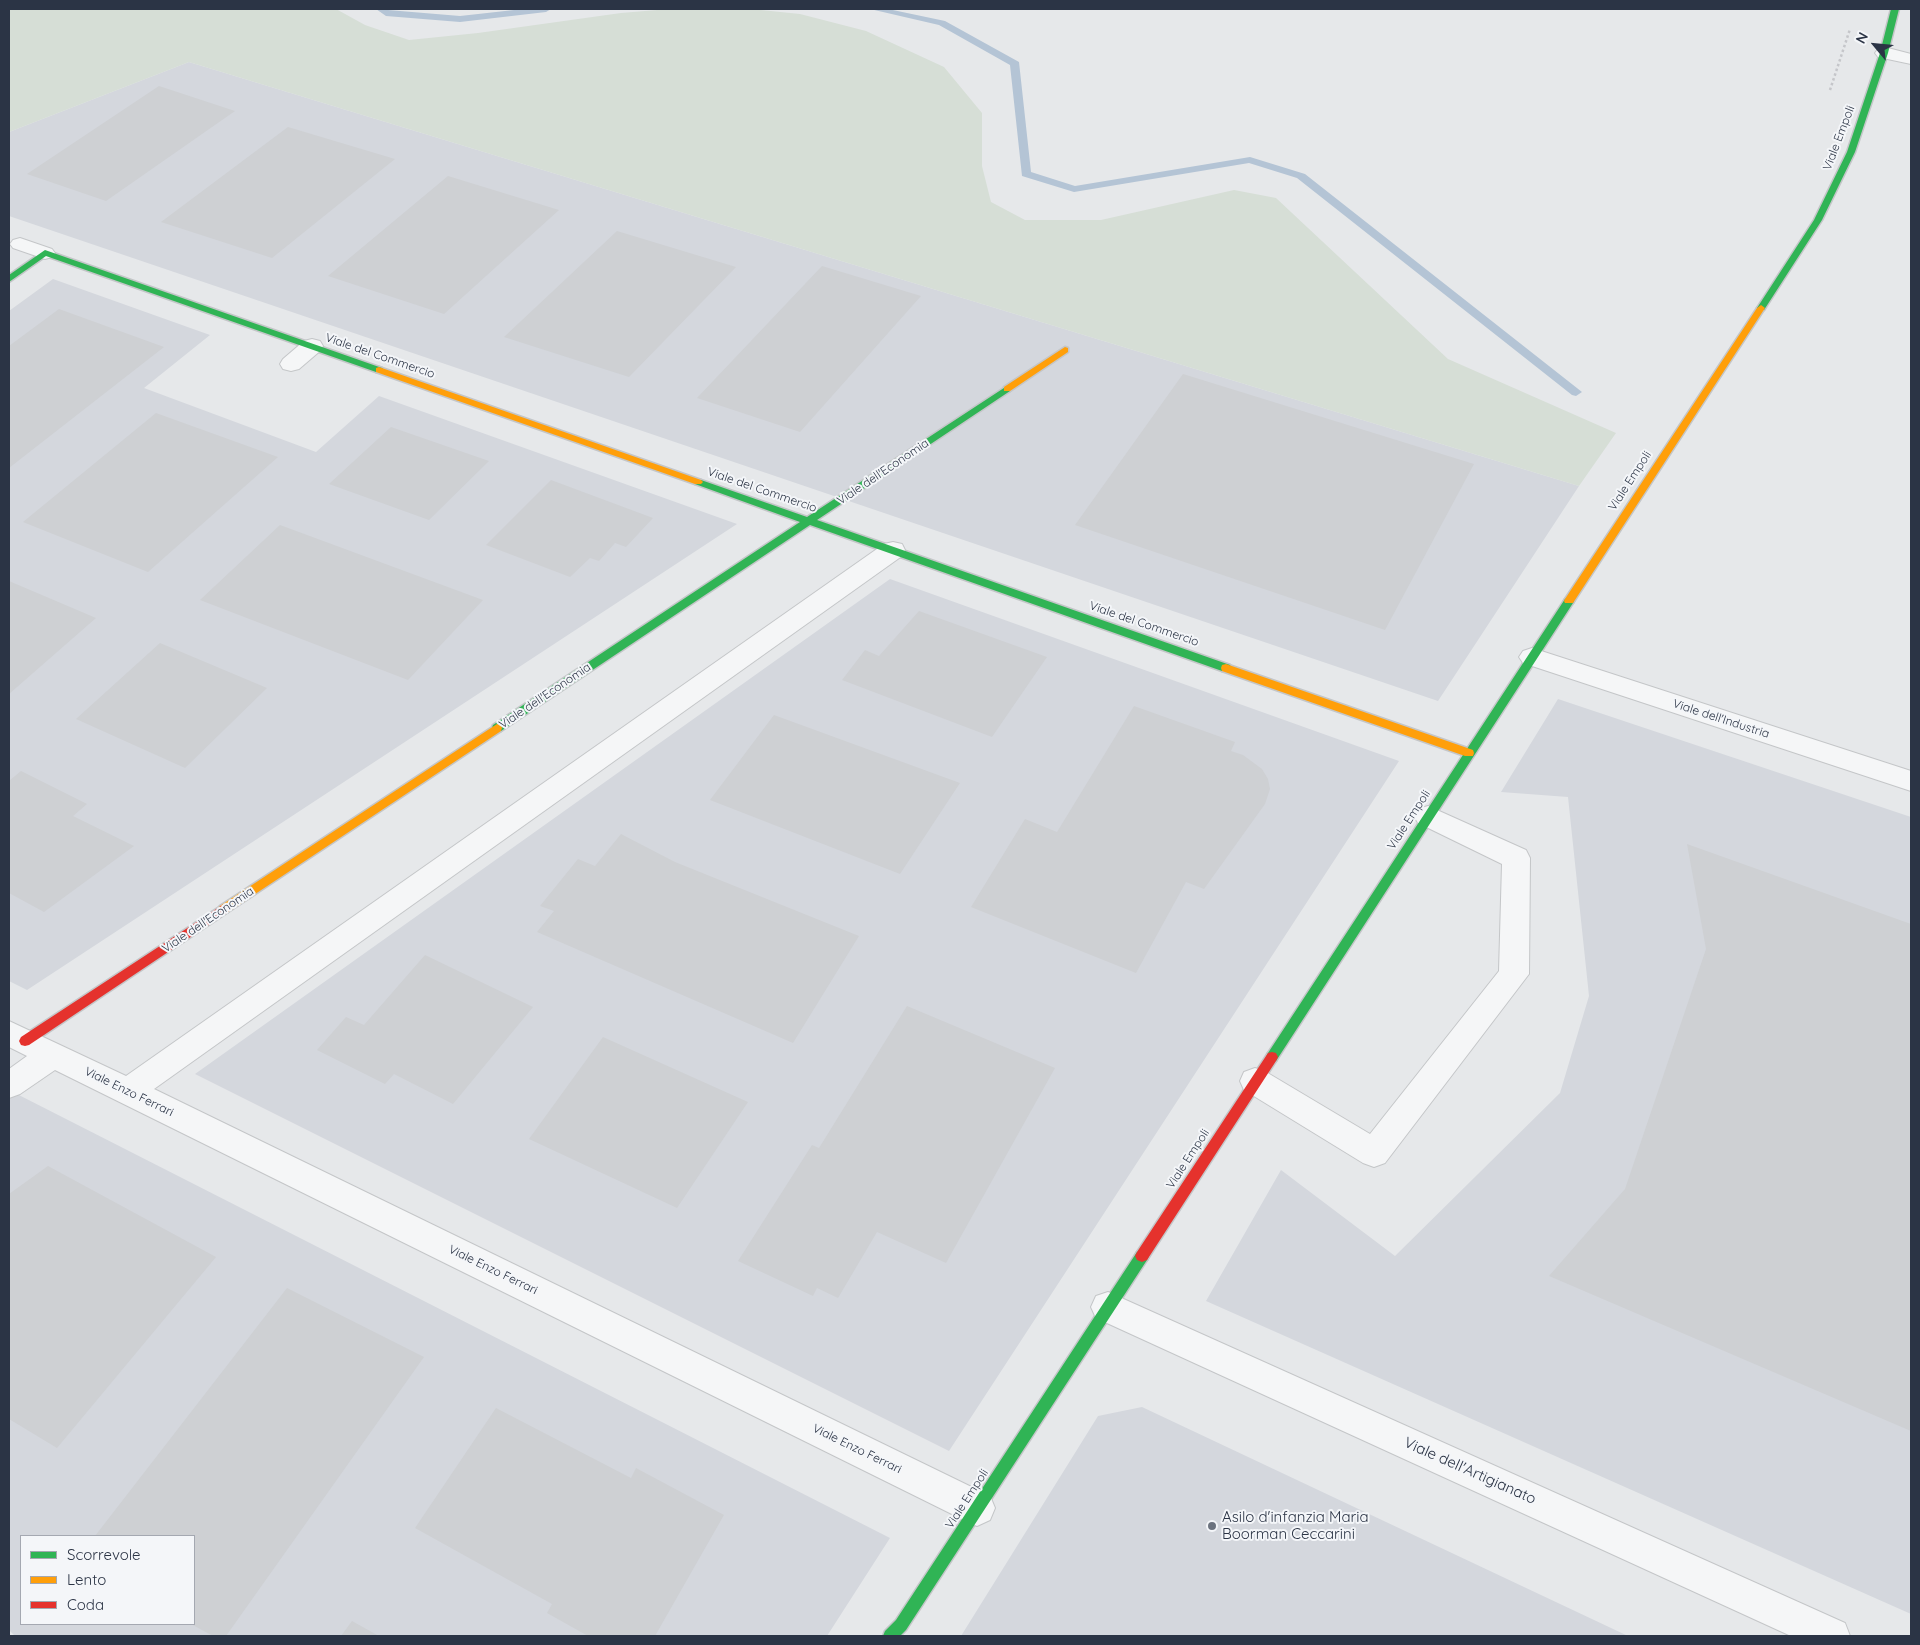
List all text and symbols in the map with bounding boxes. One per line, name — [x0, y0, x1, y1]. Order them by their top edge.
north arrow — [1850, 20, 1900, 70]
text: N — [1851, 29, 1872, 47]
street label: Viale Empoli — [1820, 104, 1858, 172]
street label: Viale del Commercio — [323, 331, 437, 381]
street label: Viale dell'Economia — [834, 436, 932, 508]
street label: Viale Empoli — [1605, 449, 1655, 513]
street label: Viale del Commercio — [705, 465, 819, 515]
street label: Viale del Commercio — [1087, 599, 1201, 649]
street label: Viale dell'Economia — [496, 660, 594, 732]
street label: Viale dell'Industria — [1671, 697, 1771, 741]
street label: Viale Empoli — [1384, 788, 1434, 852]
street label: Viale dell'Economia — [159, 884, 257, 956]
street label: Viale Enzo Ferrari — [82, 1064, 176, 1120]
street label: Viale Empoli — [1163, 1127, 1213, 1191]
street label: Viale Enzo Ferrari — [446, 1242, 540, 1298]
street label: Viale Enzo Ferrari — [810, 1421, 904, 1477]
street label: Viale dell'Artigianato — [1401, 1434, 1539, 1508]
street label: Viale Empoli — [942, 1467, 992, 1531]
place label: Asilo d'infanzia Maria Boorman Ceccarini — [1222, 1508, 1369, 1543]
marker: Asilo d'infanzia Maria Boorman Ceccarini — [1206, 1520, 1218, 1532]
legend — [20, 1535, 195, 1625]
text: Scorrevole — [67, 1545, 141, 1564]
text: Lento — [67, 1570, 106, 1589]
text: Coda — [67, 1595, 104, 1614]

